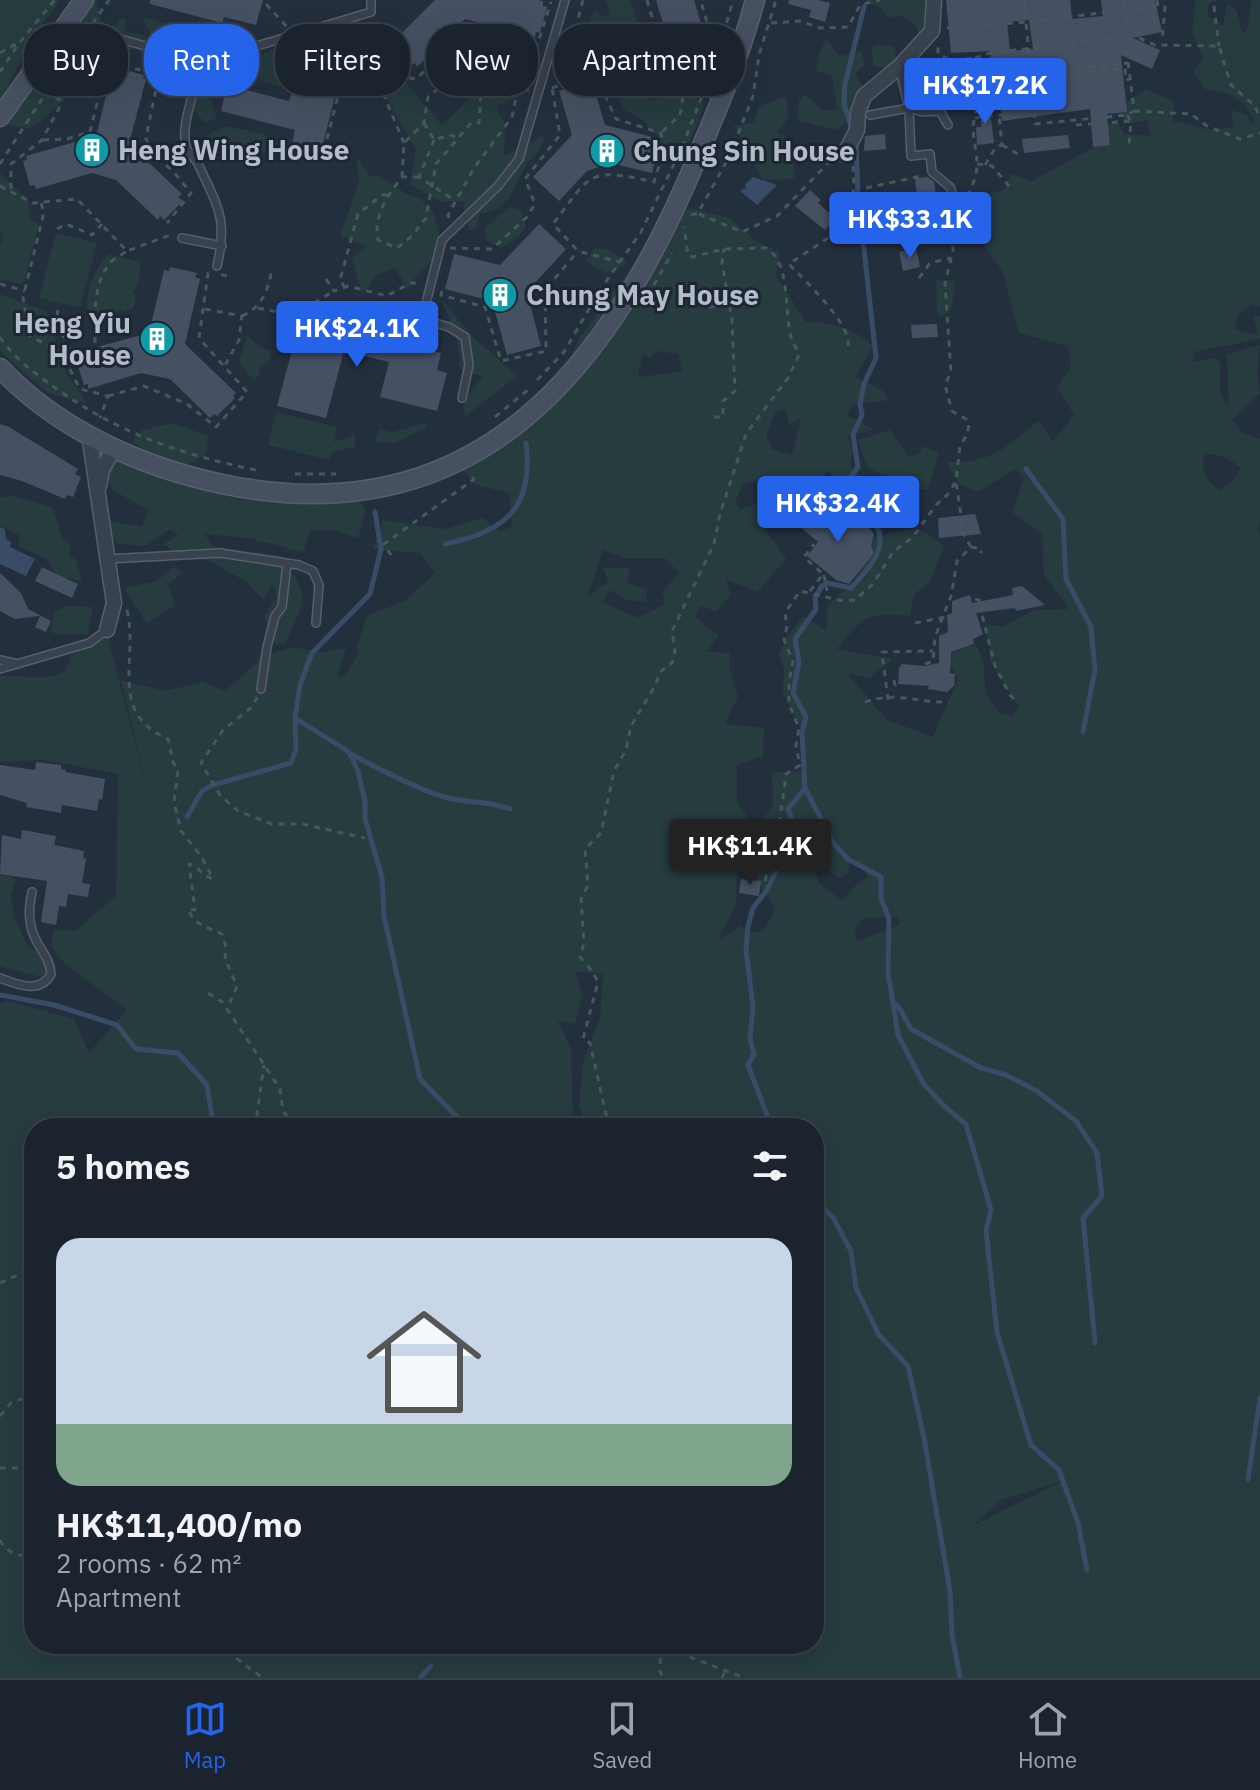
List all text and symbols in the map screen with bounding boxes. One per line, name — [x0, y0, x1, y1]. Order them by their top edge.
chip: Buy — [24, 24, 128, 96]
chip: Rent — [144, 24, 259, 96]
chip: Filters — [275, 24, 410, 96]
chip: New — [426, 24, 538, 96]
chip: Apartment — [554, 24, 745, 96]
pin: HK$17.2K — [902, 58, 1068, 126]
text: HK$17.2K — [922, 67, 1048, 101]
building icon: Heng Wing House — [73, 131, 111, 169]
place label: Heng Wing House — [118, 131, 349, 168]
building icon: Chung Sin House — [588, 132, 626, 170]
place label: Chung Sin House — [633, 132, 855, 169]
pin: HK$33.1K — [827, 192, 993, 260]
text: HK$33.1K — [847, 201, 973, 235]
building icon: Chung May House — [481, 276, 519, 314]
place label: Chung May House — [526, 276, 759, 313]
pin: HK$24.1K — [274, 301, 440, 369]
place label: Heng Yiu House — [14, 304, 131, 373]
text: HK$24.1K — [294, 310, 420, 344]
building icon: Heng Yiu House — [138, 320, 176, 358]
pin: HK$32.4K — [755, 476, 921, 544]
text: HK$32.4K — [775, 485, 901, 519]
pin: HK$11.4K — [667, 819, 833, 887]
text: HK$11.4K — [687, 828, 813, 862]
text: 5 homes — [56, 1144, 191, 1188]
icon: filters — [748, 1144, 792, 1188]
icon: home — [352, 1290, 496, 1434]
text: HK$11,400/mo — [56, 1502, 302, 1546]
text: 2 rooms · 62 m² — [56, 1546, 241, 1580]
text: Apartment — [56, 1580, 181, 1614]
tab: Map — [183, 1697, 227, 1774]
tab: Saved — [592, 1697, 652, 1774]
tab: Home — [1018, 1697, 1077, 1774]

